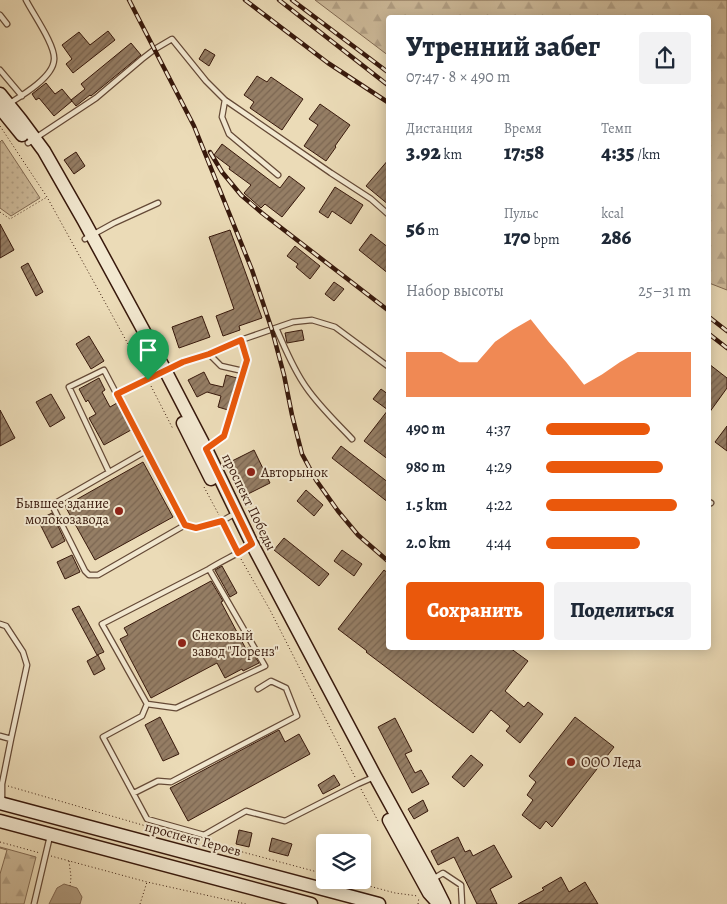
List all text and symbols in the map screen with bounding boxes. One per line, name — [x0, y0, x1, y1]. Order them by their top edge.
text: Утренний забег — [406, 28, 600, 66]
button: share — [639, 32, 691, 84]
text: 07:47 · 8 × 490 m — [406, 66, 510, 88]
text: Дистанция — [406, 119, 473, 138]
text: Время — [504, 119, 542, 138]
text: Темп — [601, 119, 632, 138]
text: 3.92 — [406, 138, 441, 166]
text: 17:58 — [504, 138, 544, 166]
text: 4:35 — [601, 138, 635, 166]
text: km — [441, 145, 462, 164]
text: /km — [635, 145, 661, 164]
text: Пульс — [504, 204, 539, 223]
text: kcal — [601, 204, 624, 223]
text: 56 — [406, 214, 425, 242]
text: m — [425, 221, 439, 240]
text: 170 — [504, 223, 531, 251]
text: 286 — [601, 223, 631, 251]
text: bpm — [531, 230, 560, 249]
text: Набор высоты — [406, 280, 504, 302]
text: 25–31 m — [638, 280, 691, 302]
pin — [127, 329, 169, 380]
icon: arrive — [134, 336, 162, 364]
text: 490 m — [406, 418, 445, 440]
text: 4:37 — [486, 418, 510, 440]
street label: проспект Победы — [217, 450, 281, 554]
text: 980 m — [406, 456, 445, 478]
text: 4:29 — [486, 456, 512, 478]
place label: Авторынок — [260, 463, 328, 482]
marker: Авторынок — [245, 466, 257, 478]
place label: Бывшее здание молокозавода — [16, 494, 110, 529]
text: 1.5 km — [406, 494, 447, 516]
text: 4:22 — [486, 494, 512, 516]
marker: Бывшее здание молокозавода — [113, 505, 125, 517]
text: 2.0 km — [406, 532, 451, 554]
text: 4:44 — [486, 532, 512, 554]
button: Сохранить — [406, 582, 544, 640]
button: Поделиться — [554, 582, 691, 640]
place label: Снековый завод "Лоренз" — [192, 626, 279, 661]
marker: Снековый завод "Лоренз" — [176, 637, 188, 649]
place label: ООО Леда — [581, 753, 642, 772]
marker: ООО Леда — [565, 756, 577, 768]
street label: проспект Героев — [143, 817, 244, 861]
map controls — [316, 834, 371, 889]
button: layers — [316, 834, 371, 889]

